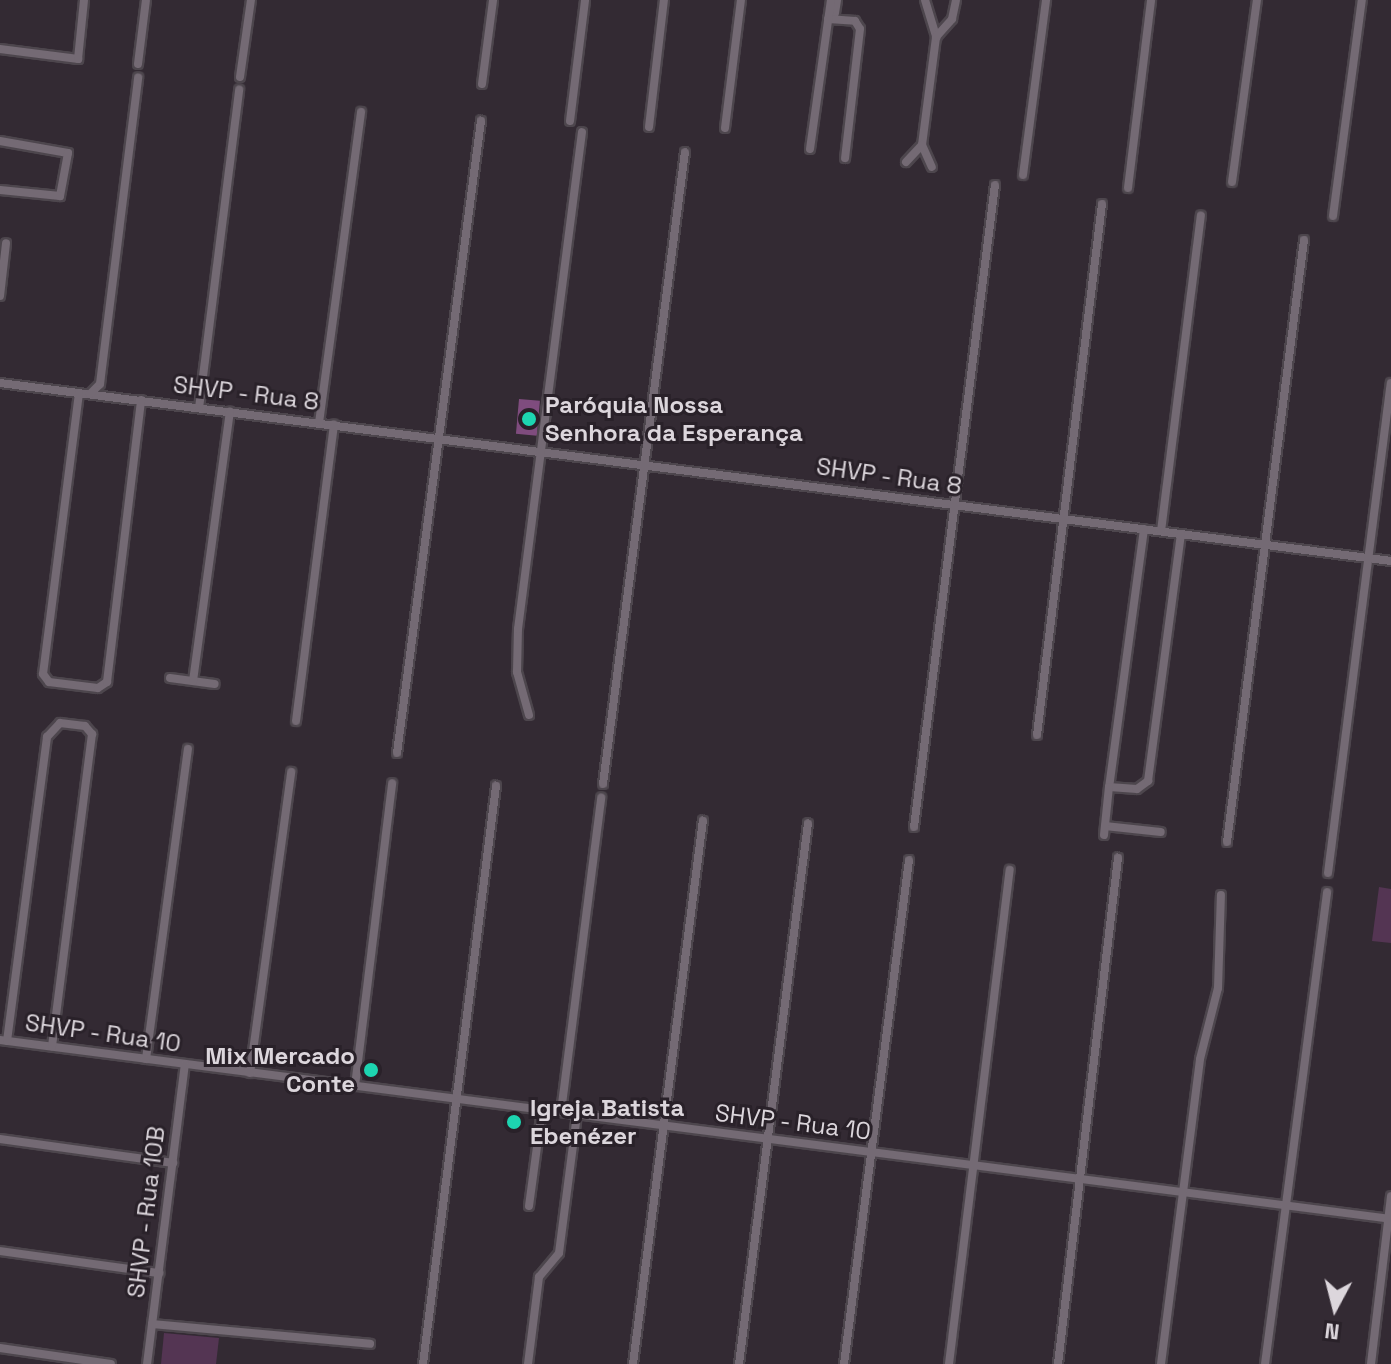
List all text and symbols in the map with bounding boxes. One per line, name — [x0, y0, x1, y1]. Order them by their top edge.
street label: SHVP - Rua 8 — [171, 370, 321, 416]
place label: Paróquia Nossa Senhora da Esperança — [545, 391, 803, 447]
marker: Paróquia Nossa Senhora da Esperança — [520, 410, 538, 428]
street label: SHVP - Rua 8 — [814, 451, 964, 501]
street label: SHVP - Rua 10 — [23, 1008, 183, 1058]
place label: Mix Mercado Conte — [205, 1042, 355, 1098]
marker: Mix Mercado Conte — [362, 1061, 380, 1079]
place label: Igreja Batista Ebenézer — [530, 1094, 684, 1150]
street label: SHVP - Rua 10 — [713, 1098, 873, 1146]
marker: Igreja Batista Ebenézer — [505, 1113, 523, 1131]
street label: SHVP - Rua 10B — [121, 1124, 171, 1300]
north arrow — [1295, 1268, 1375, 1348]
text: N — [1323, 1317, 1341, 1347]

